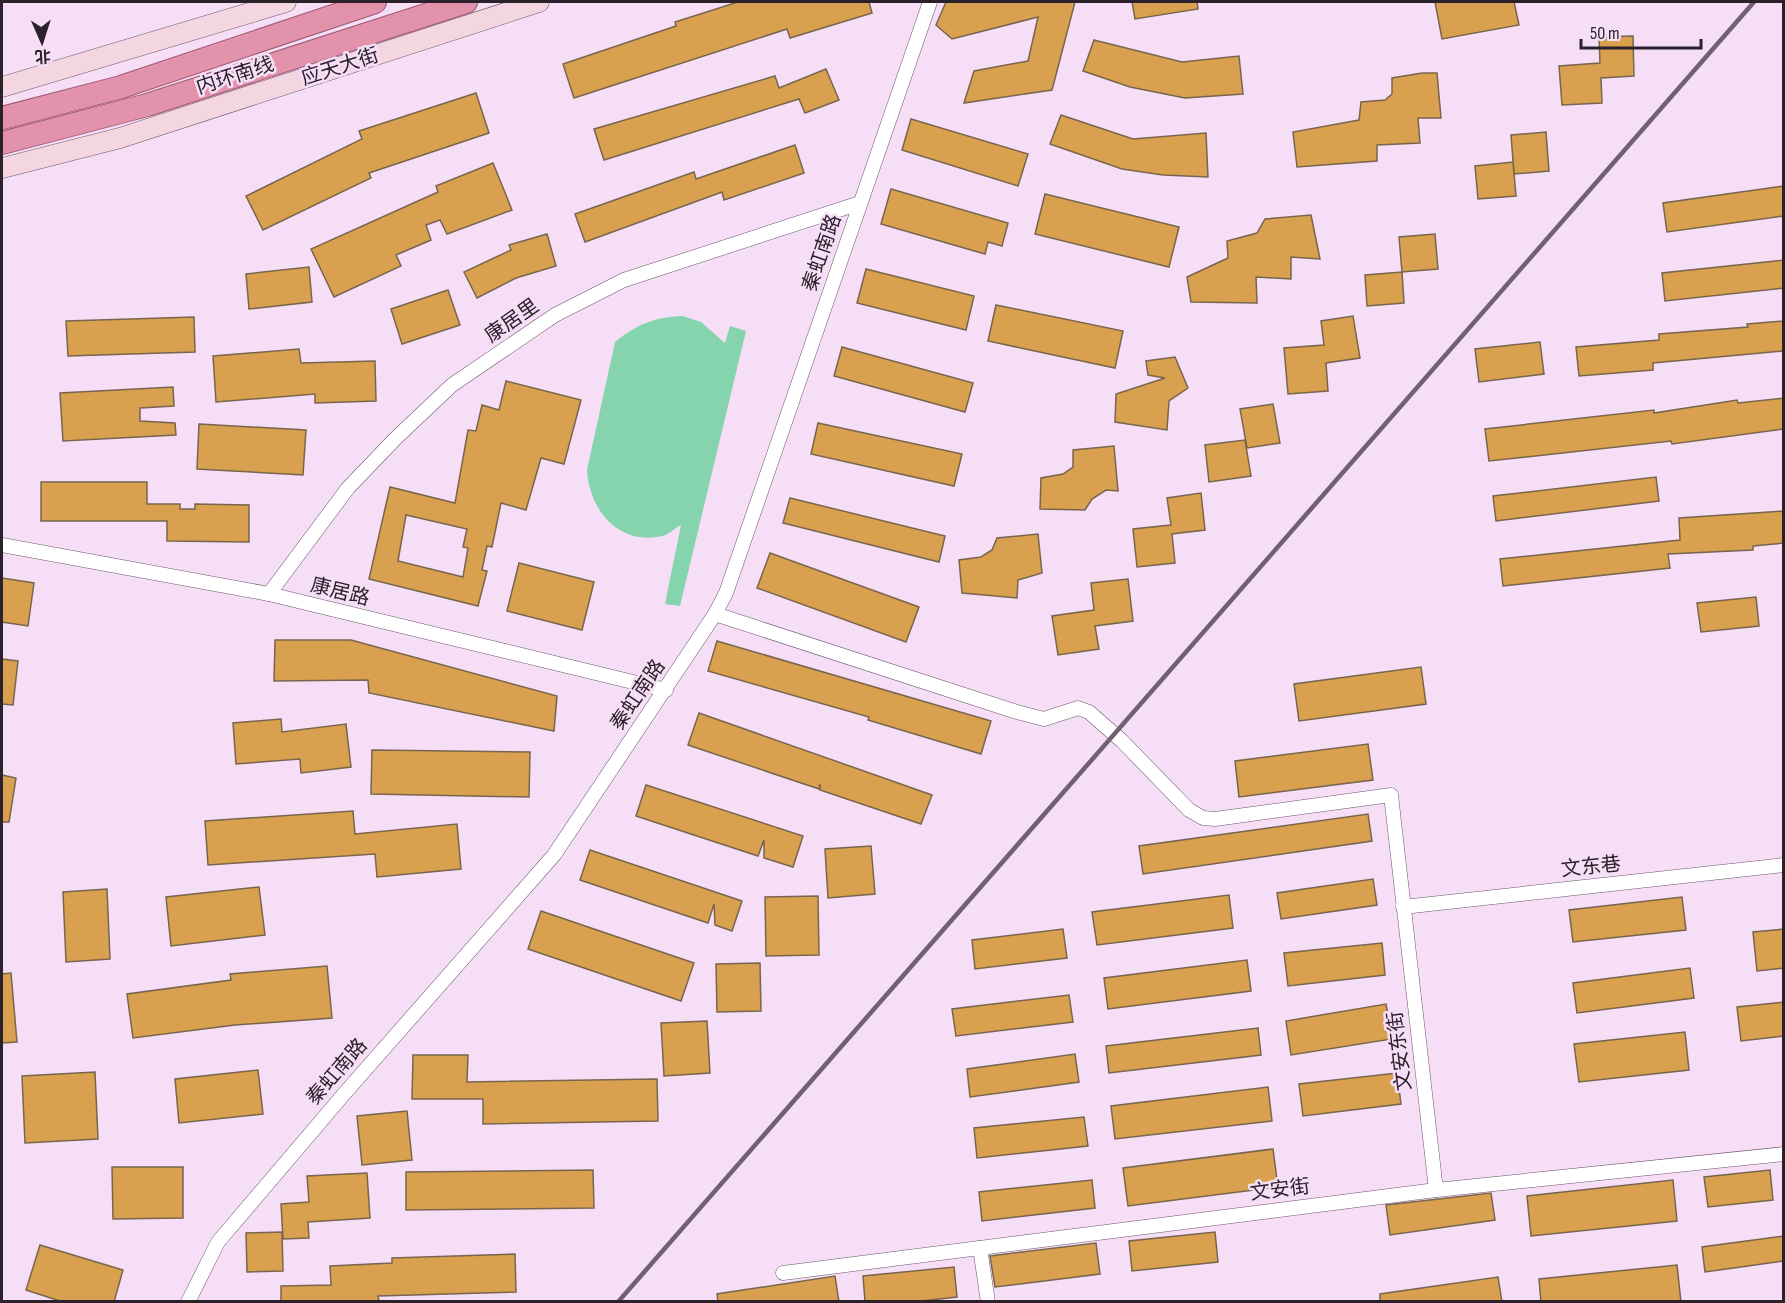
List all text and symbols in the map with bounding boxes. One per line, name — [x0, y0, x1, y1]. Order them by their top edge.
north arrow — [12, 12, 72, 72]
scale bar — [1581, 12, 1701, 50]
text: 50 m — [1590, 23, 1620, 44]
street label: 应天大街 — [298, 43, 382, 91]
text: 北 — [34, 46, 51, 65]
street label: 内环南线 — [193, 52, 277, 100]
street label: 秦虹南路 — [798, 211, 846, 295]
street label: 康居里 — [481, 294, 543, 348]
street label: 康居路 — [308, 573, 372, 611]
street label: 秦虹南路 — [606, 655, 670, 735]
street label: 文东巷 — [1560, 852, 1622, 882]
street label: 文安东街 — [1383, 1010, 1417, 1092]
street label: 秦虹南路 — [302, 1034, 372, 1110]
street label: 文安街 — [1249, 1174, 1311, 1206]

